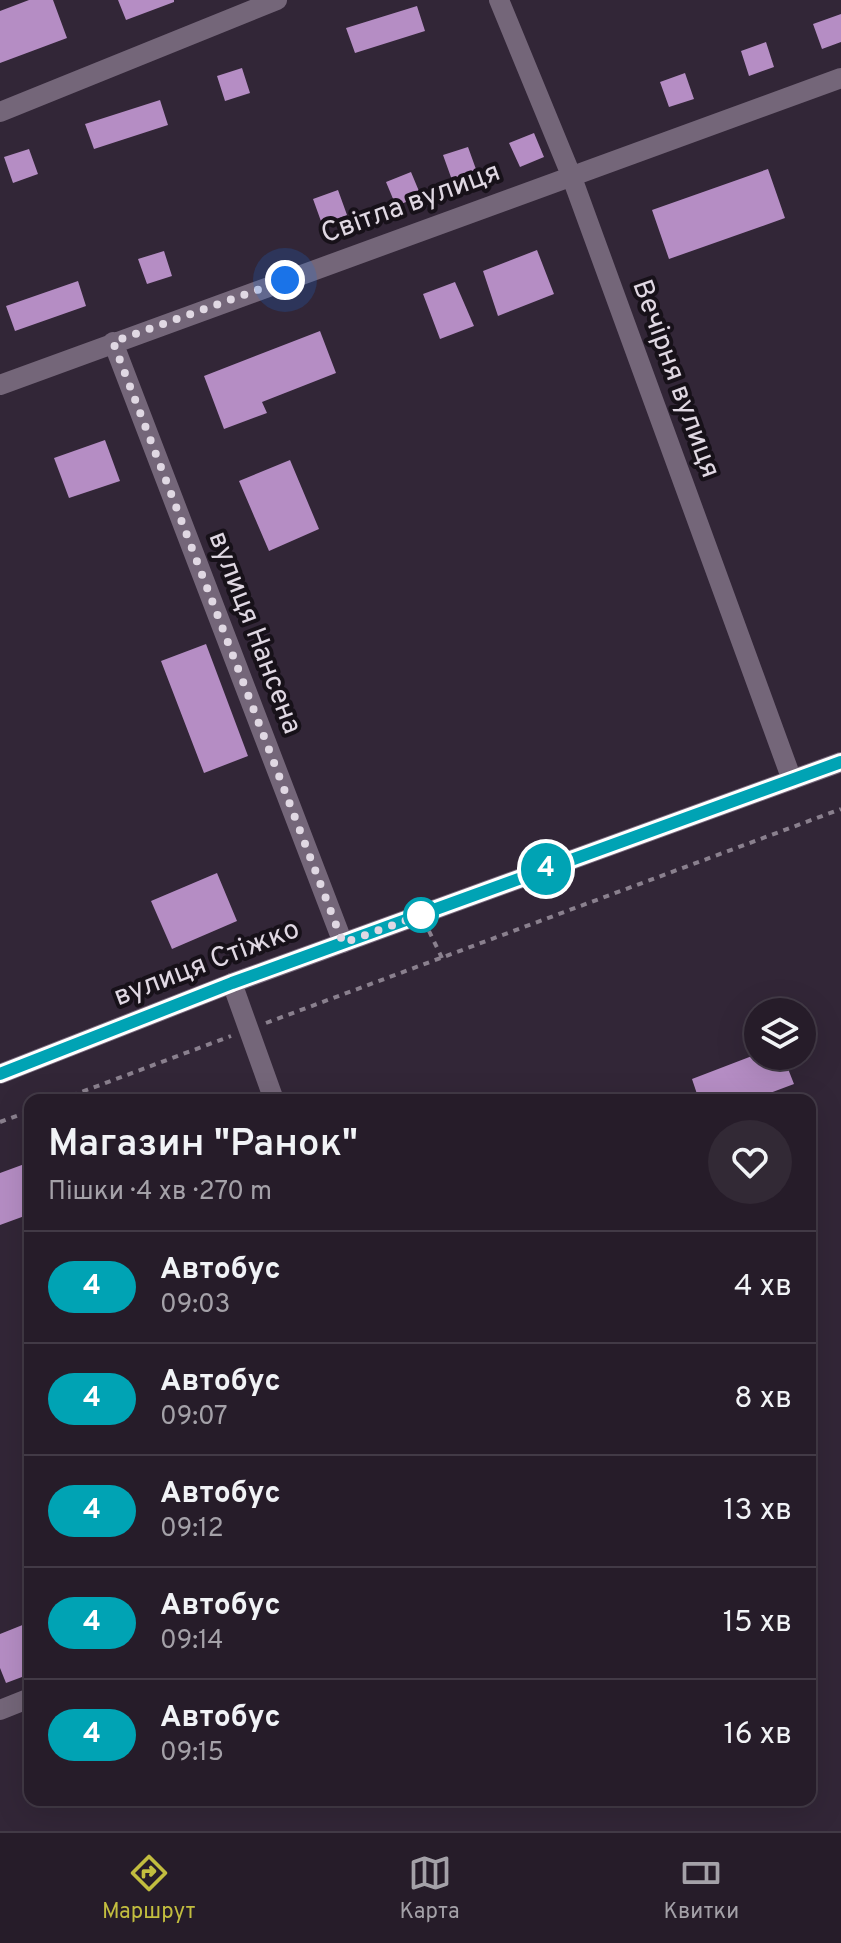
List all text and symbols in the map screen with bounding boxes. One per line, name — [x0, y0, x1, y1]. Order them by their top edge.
street label: Світла вулиця — [316, 155, 506, 253]
your location — [265, 260, 305, 300]
street label: Вечірня вулиця — [622, 275, 728, 483]
street label: вулиця Нансена — [199, 527, 309, 739]
line badge: 4 — [520, 843, 572, 895]
text: 4 — [537, 851, 555, 887]
unlabelled marker — [404, 898, 438, 932]
street label: вулиця Стіжко — [109, 912, 305, 1016]
map controls — [744, 998, 816, 1070]
button: layers — [744, 998, 816, 1070]
button: heart — [708, 1120, 792, 1204]
text: Магазин "Ранок" — [48, 1121, 358, 1170]
text: Пішки · 4 хв · 270 m — [48, 1176, 272, 1209]
text: Автобус — [160, 1252, 281, 1289]
text: 4 — [83, 1269, 101, 1305]
text: 4 хв — [734, 1269, 792, 1306]
text: 09:03 — [160, 1289, 230, 1322]
text: Автобус — [160, 1364, 281, 1401]
text: 4 — [83, 1381, 101, 1417]
text: 8 хв — [734, 1381, 792, 1418]
text: 09:07 — [160, 1401, 228, 1434]
text: Автобус — [160, 1476, 281, 1513]
text: 4 — [83, 1493, 101, 1529]
text: 13 хв — [723, 1493, 792, 1530]
text: 09:12 — [160, 1513, 224, 1546]
text: Автобус — [160, 1588, 281, 1625]
text: 4 — [83, 1605, 101, 1641]
text: 15 хв — [723, 1605, 792, 1642]
text: 09:14 — [160, 1625, 223, 1658]
text: Автобус — [160, 1700, 281, 1737]
text: 4 — [83, 1717, 101, 1753]
text: 16 хв — [723, 1717, 792, 1754]
text: 09:15 — [160, 1737, 224, 1770]
tab: Маршрут — [102, 1851, 196, 1926]
tab: Карта — [399, 1851, 460, 1926]
tab: Квитки — [664, 1851, 739, 1926]

